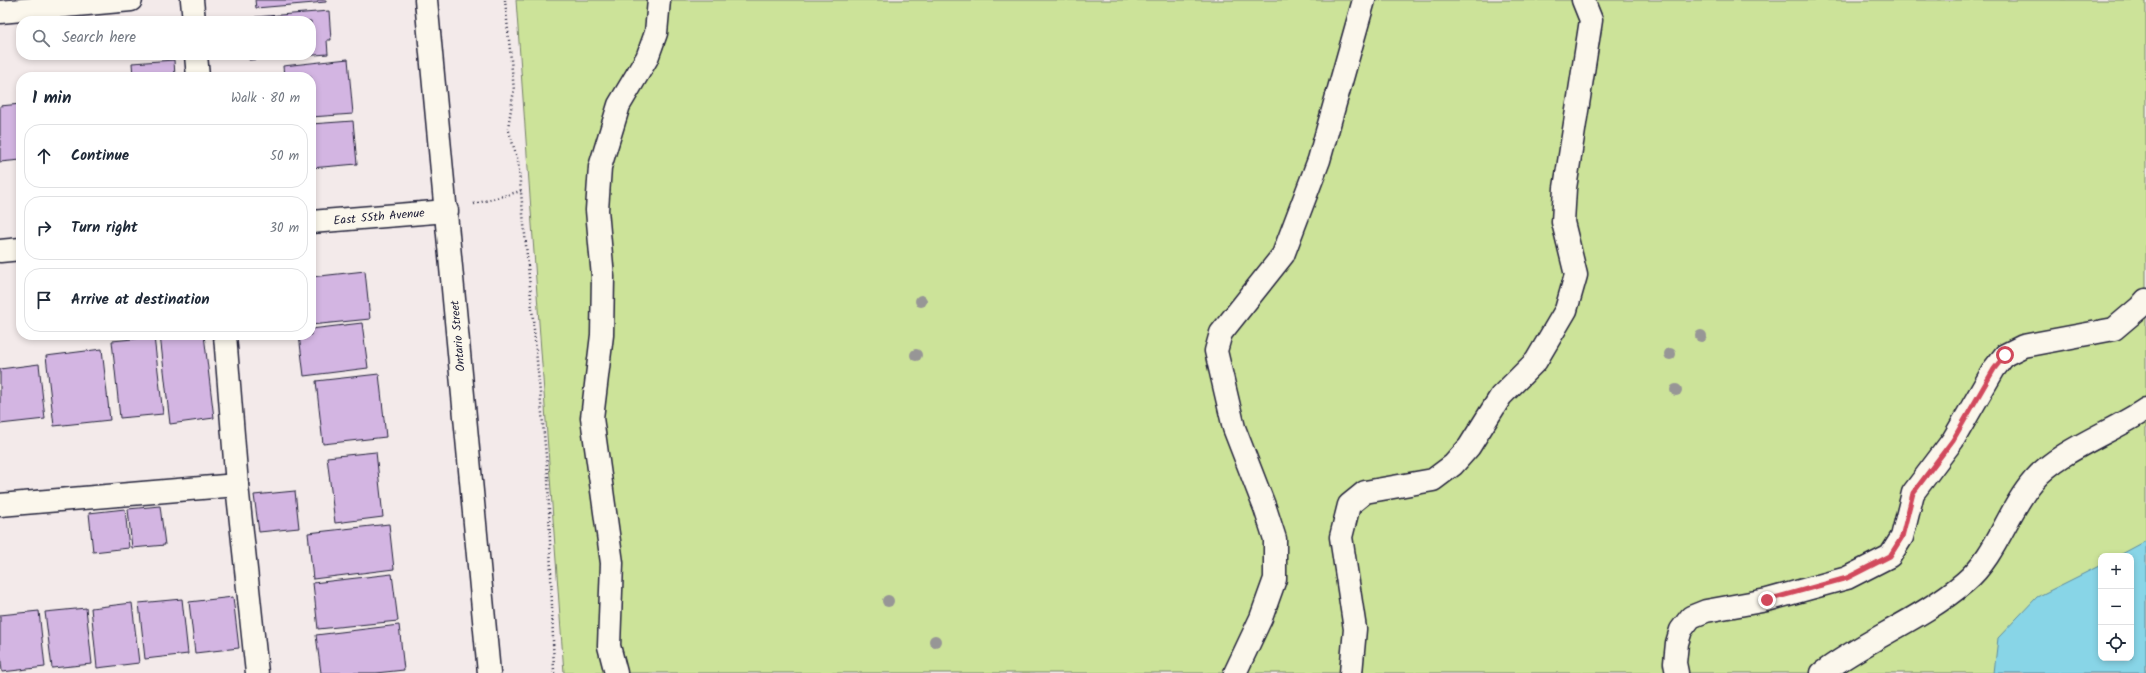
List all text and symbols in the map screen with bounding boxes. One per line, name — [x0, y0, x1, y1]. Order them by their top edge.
search box — [16, 16, 316, 60]
text: Search here — [62, 26, 136, 50]
icon: search — [30, 27, 52, 49]
text: 1 min — [32, 85, 71, 112]
text: Walk · 80 m — [231, 88, 300, 109]
text: Continue — [71, 144, 129, 168]
icon: ahead — [33, 145, 55, 167]
text: 50 m — [270, 146, 299, 167]
street label: East 55th Avenue — [333, 204, 426, 230]
text: Turn right — [71, 216, 138, 240]
icon: right — [33, 217, 55, 239]
text: 30 m — [270, 218, 299, 239]
text: Arrive at destination — [71, 288, 210, 312]
icon: arrive — [33, 289, 55, 311]
street label: Ontario Street — [445, 299, 471, 372]
route start — [1996, 346, 2014, 364]
map controls — [2098, 553, 2134, 661]
button: + — [2098, 553, 2134, 589]
button: − — [2098, 589, 2134, 625]
route end — [1758, 591, 1776, 609]
button: locate — [2098, 625, 2134, 661]

